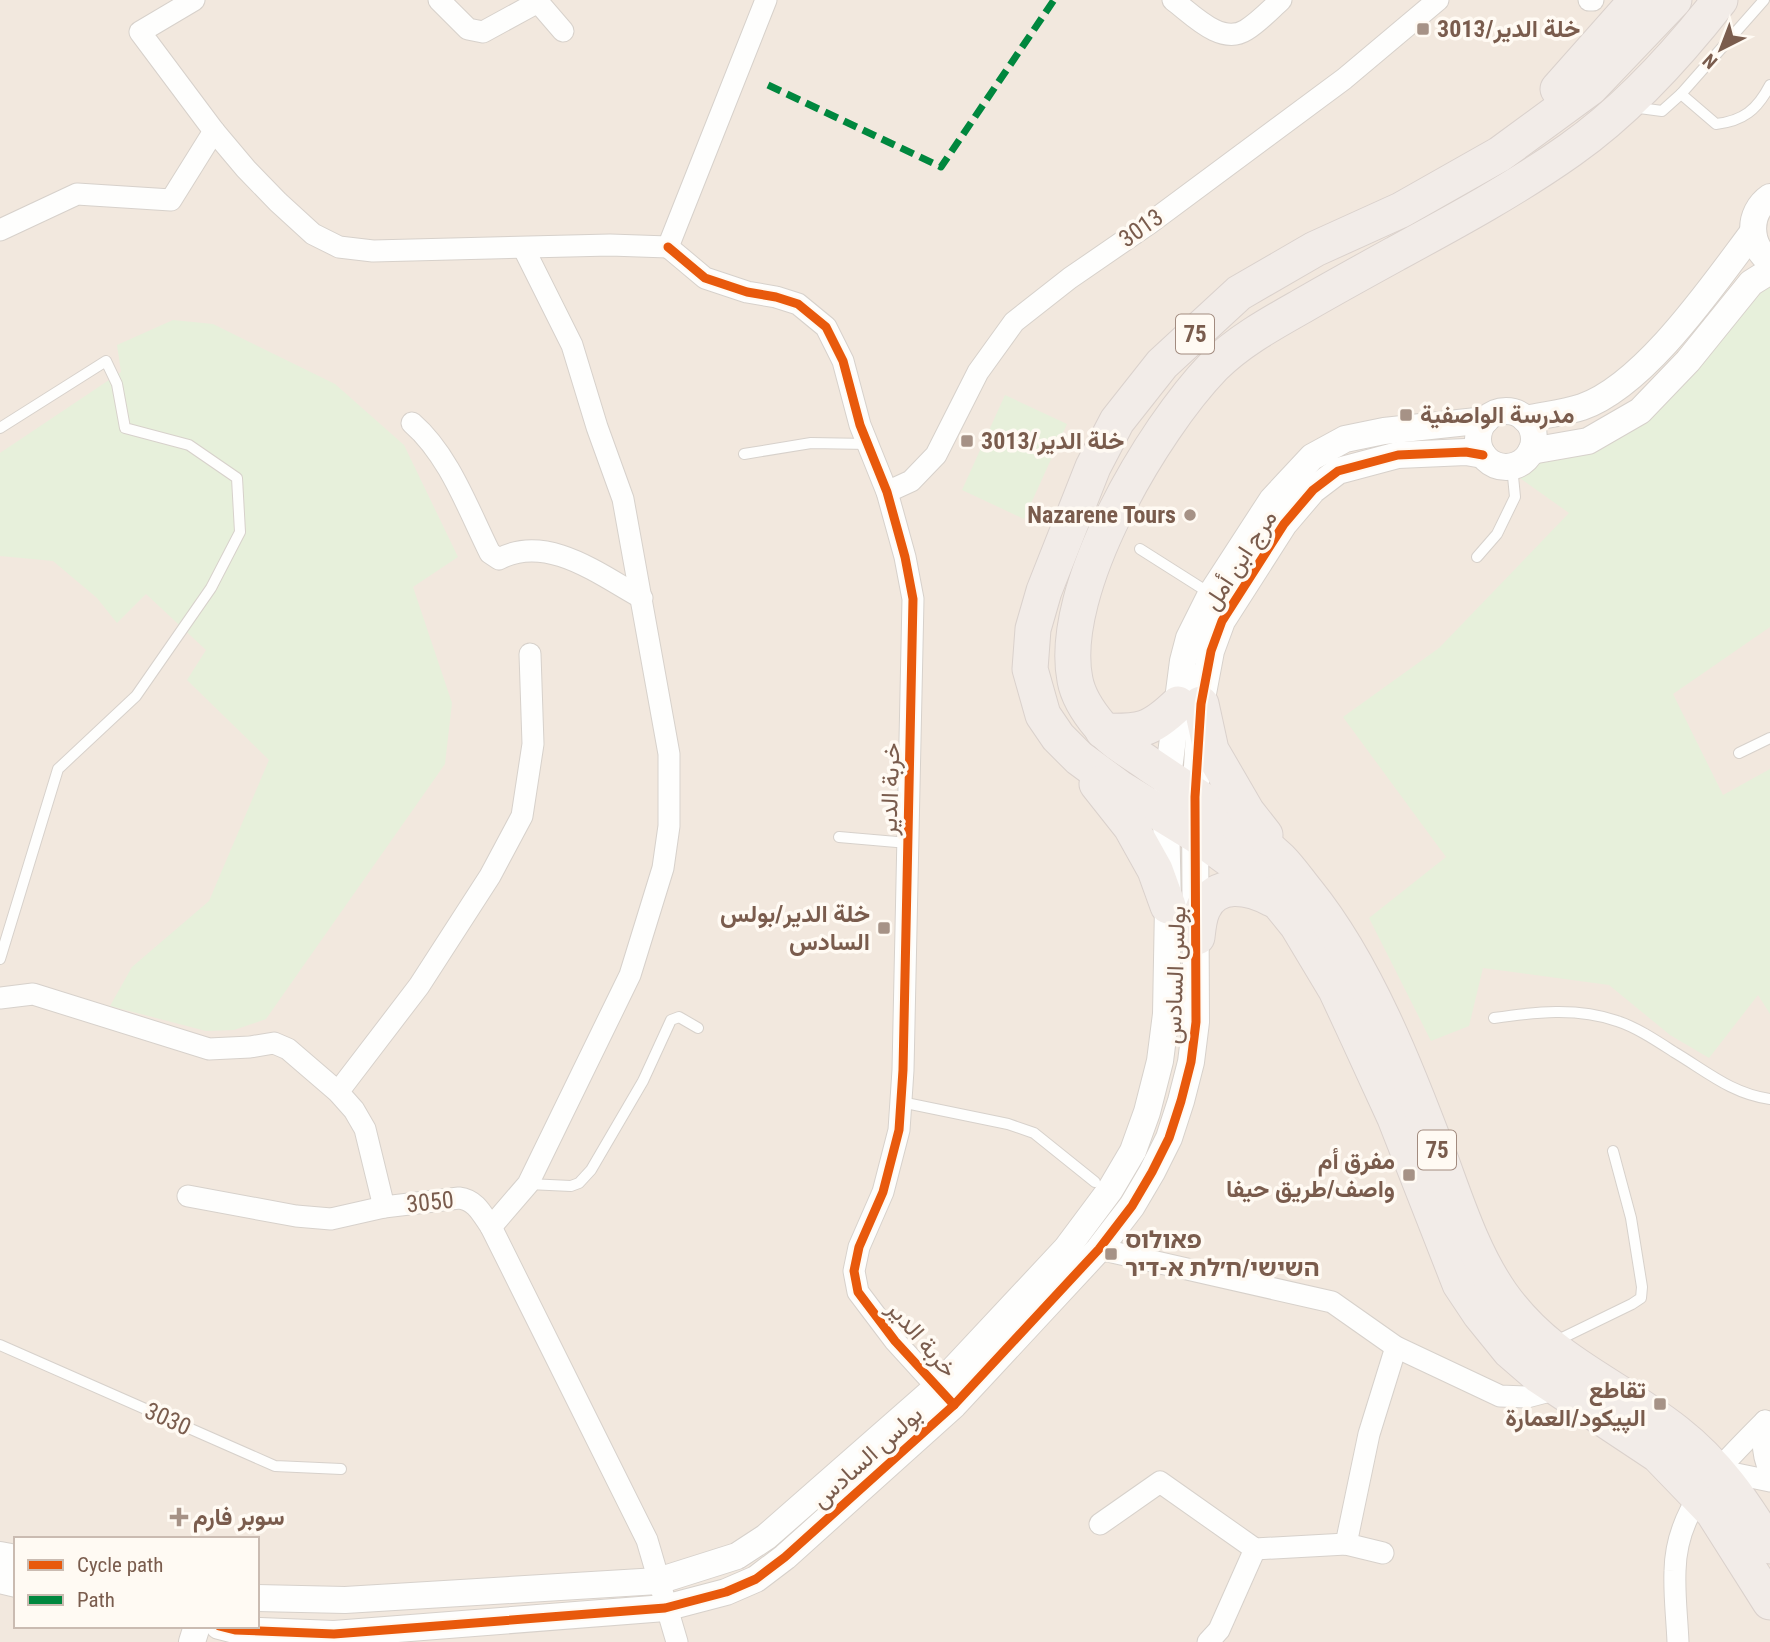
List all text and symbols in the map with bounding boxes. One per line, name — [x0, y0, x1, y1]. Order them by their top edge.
north arrow — [1686, 14, 1756, 84]
place label: خلة الدير/3013 — [1437, 15, 1580, 44]
marker: خلة الدير/3013 — [1415, 21, 1431, 37]
text: N — [1698, 49, 1722, 74]
street label: 3013 — [1114, 203, 1168, 253]
road number: 75 — [1176, 314, 1214, 354]
place label: مدرسة الواصفية — [1420, 401, 1575, 430]
marker: مدرسة الواصفية — [1398, 407, 1414, 423]
place label: 3013/خلة الدير — [981, 427, 1124, 456]
marker: 3013/خلة الدير — [959, 433, 975, 449]
place label: Nazarene Tours — [1027, 501, 1176, 529]
street label: مرج ابن أمل — [1197, 505, 1284, 616]
marker: Nazarene Tours — [1182, 507, 1198, 523]
street label: خربة الدير — [874, 742, 907, 837]
place label: خلة الدير/بولس السادس — [720, 900, 870, 956]
street label: بولس السادس — [1159, 905, 1192, 1045]
marker: خلة الدير/بولس السادس — [876, 920, 892, 936]
road number: 75 — [1418, 1130, 1456, 1170]
place label: مفرق أم واصف/طريق حيفا — [1226, 1147, 1395, 1204]
marker: مفرق أم واصف/طريق حيفا — [1401, 1167, 1417, 1183]
street label: 3050 — [405, 1186, 455, 1218]
place label: פאולוס השישי/ח׳לת א-דיר — [1125, 1226, 1320, 1282]
marker: פאולוס השישי/ח׳לת א-דיר — [1103, 1246, 1119, 1262]
street label: خربة الدير — [880, 1294, 963, 1384]
place label: تقاطع الپيكود/العمارة — [1505, 1376, 1646, 1434]
marker: تقاطع الپيكود/العمارة — [1652, 1396, 1668, 1412]
street label: 3030 — [141, 1397, 195, 1441]
street label: بولس السادس — [806, 1400, 929, 1515]
place label: سوبر فارم — [193, 1503, 285, 1533]
marker: سوبر فارم — [171, 1509, 187, 1525]
legend — [14, 1537, 259, 1628]
text: Cycle path — [77, 1553, 163, 1577]
text: Path — [77, 1588, 115, 1612]

